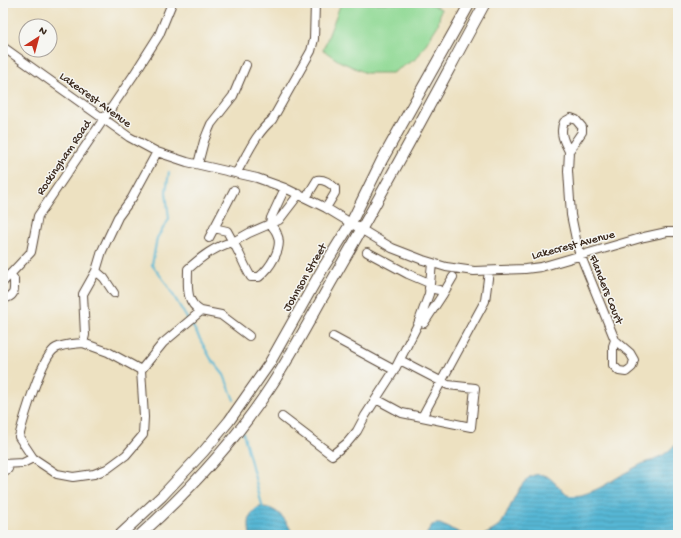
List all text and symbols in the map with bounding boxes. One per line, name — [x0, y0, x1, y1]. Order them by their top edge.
north arrow — [18, 18, 58, 58]
text: N — [36, 25, 49, 38]
street label: Lakecrest Avenue — [56, 70, 134, 132]
street label: Rockingham Road — [34, 117, 96, 198]
street label: Lakecrest Avenue — [530, 228, 617, 264]
street label: Johnson Street — [281, 241, 331, 314]
street label: Flanders Court — [585, 252, 626, 327]

